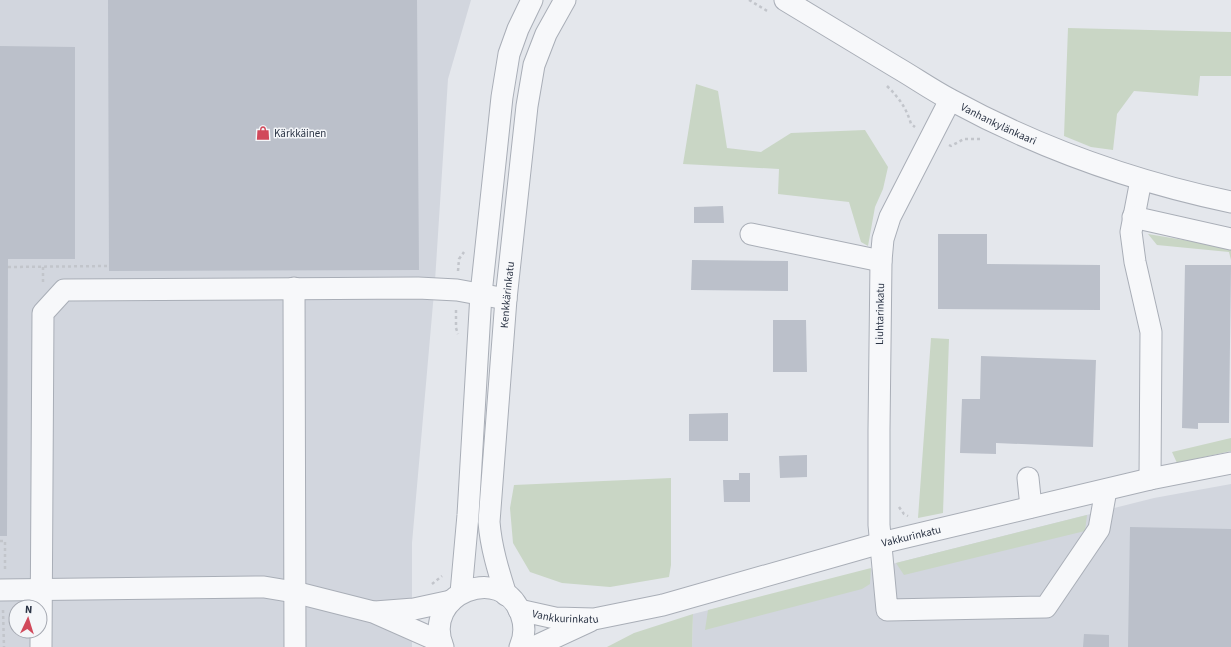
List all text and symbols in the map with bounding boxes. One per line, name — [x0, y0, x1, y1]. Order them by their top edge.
street label: Vanhankylänkaari — [958, 99, 1039, 148]
shop icon: Kärkkäinen — [255, 125, 271, 141]
place label: Kärkkäinen — [274, 126, 326, 141]
street label: Kenkkärinkatu — [496, 261, 518, 329]
street label: Liuhtarinkatu — [872, 283, 888, 345]
street label: Vakkurinkatu — [880, 521, 943, 550]
north arrow — [8, 599, 48, 639]
text: N — [24, 602, 33, 617]
street label: Vankkurinkatu — [531, 606, 600, 627]

